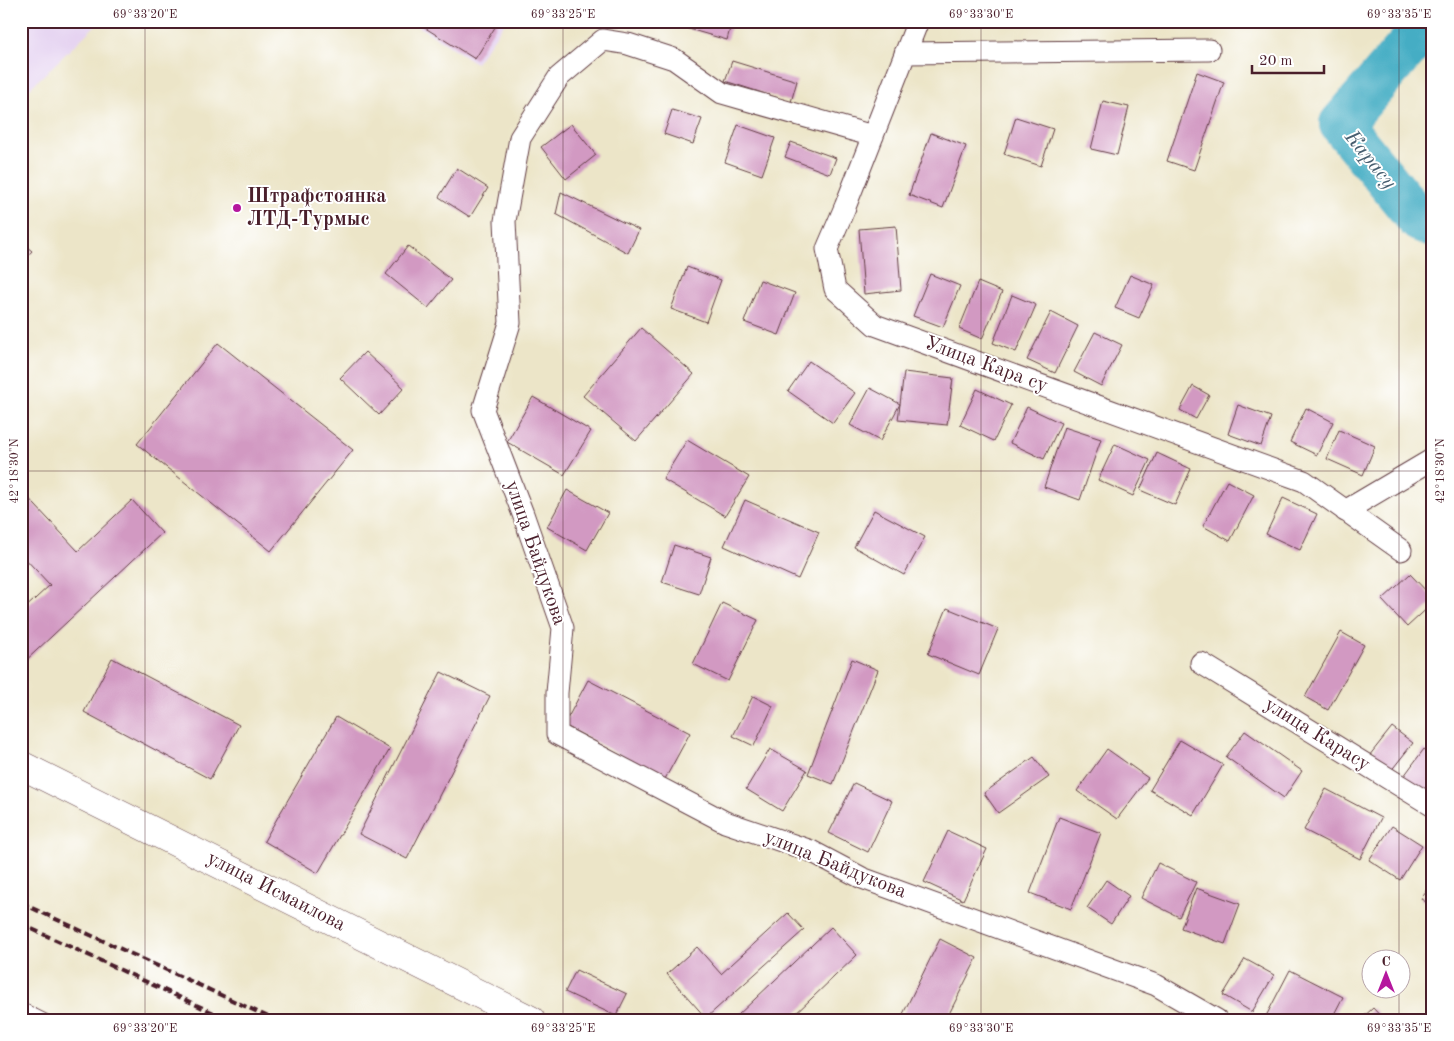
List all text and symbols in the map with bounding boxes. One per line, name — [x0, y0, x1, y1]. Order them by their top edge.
text: 69°33'25"E — [531, 8, 595, 21]
text: 69°33'35"E — [1367, 8, 1431, 21]
text: 69°33'20"E — [113, 9, 177, 21]
text: 69°33'30"E — [949, 9, 1013, 21]
scale bar — [1252, 42, 1324, 74]
text: 20 m — [1259, 54, 1293, 69]
water label: Карасу — [1340, 126, 1400, 193]
place label: Штрафстоянка ЛТД-Турмыс — [247, 187, 386, 230]
marker: Штрафстоянка ЛТД-Турмыс — [231, 202, 243, 214]
street label: Улица Кара су — [922, 333, 1051, 397]
text: 42°18'30"N — [9, 438, 21, 504]
text: 42°18'30"N — [1435, 438, 1447, 504]
street label: улица Байдукова — [501, 478, 569, 628]
street label: улица Карасу — [1260, 695, 1374, 776]
street label: улица Байдукова — [761, 827, 909, 903]
street label: улица Исмаилова — [204, 848, 349, 936]
north arrow — [1362, 948, 1412, 998]
text: С — [1381, 955, 1391, 969]
text: 69°33'25"E — [531, 1022, 595, 1035]
text: 69°33'35"E — [1367, 1022, 1431, 1035]
text: 69°33'20"E — [113, 1023, 177, 1035]
text: 69°33'30"E — [949, 1023, 1013, 1035]

